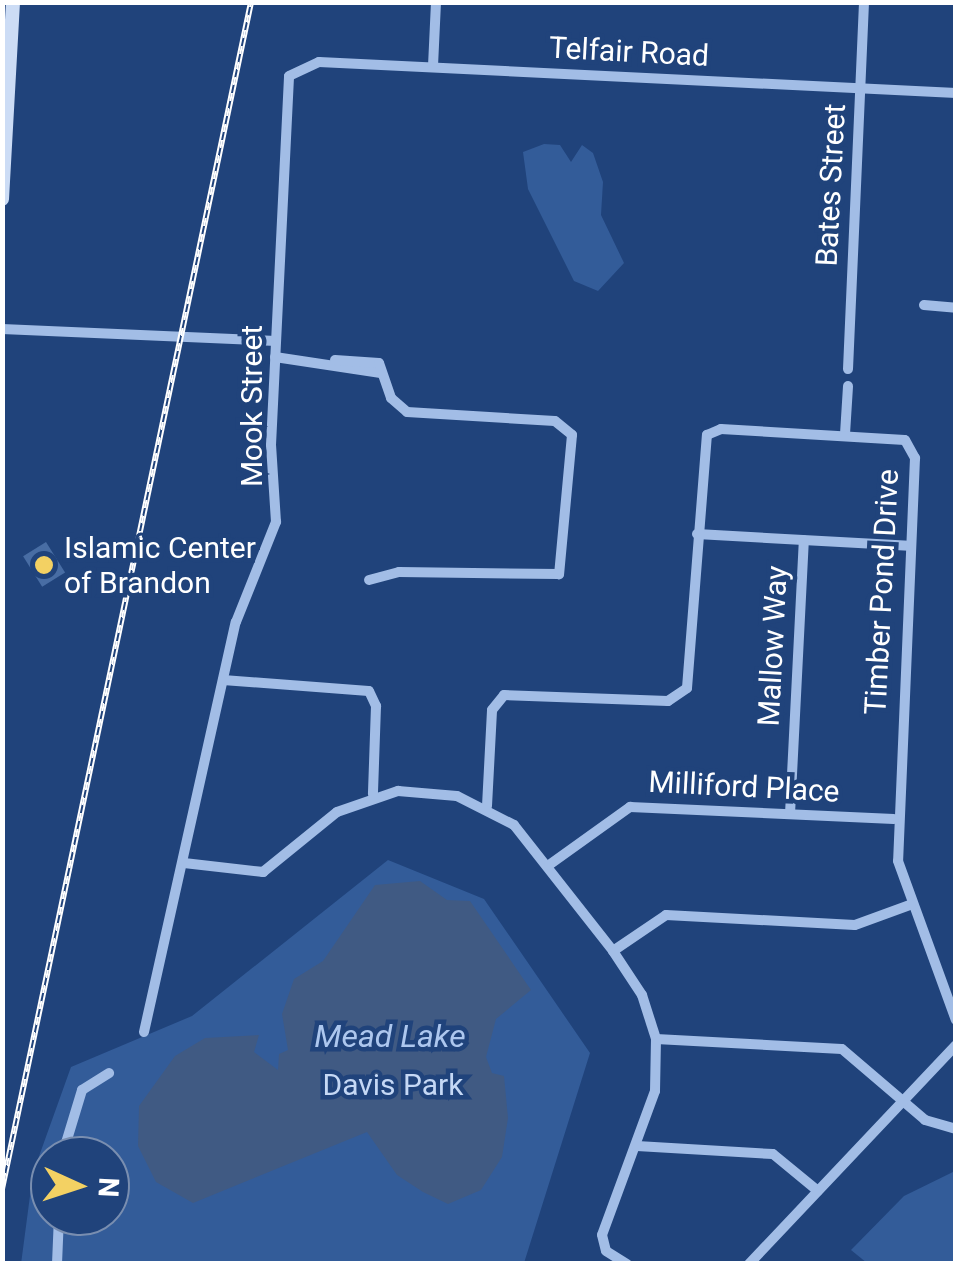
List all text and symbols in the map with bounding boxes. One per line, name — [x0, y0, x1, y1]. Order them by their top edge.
street label: Telfair Road — [548, 30, 710, 74]
street label: Bates Street — [809, 103, 853, 267]
street label: Mook Street — [234, 325, 270, 487]
street label: Timber Pond Drive — [858, 468, 906, 716]
place label: Islamic Center of Brandon — [64, 530, 256, 600]
marker: Islamic Center of Brandon — [33, 554, 55, 576]
street label: Mallow Way — [751, 565, 795, 727]
street label: Milliford Place — [648, 764, 840, 810]
water label: Mead Lake — [314, 1017, 466, 1055]
park label: Davis Park — [323, 1067, 463, 1103]
north arrow — [30, 1136, 130, 1236]
text: N — [91, 1177, 125, 1198]

